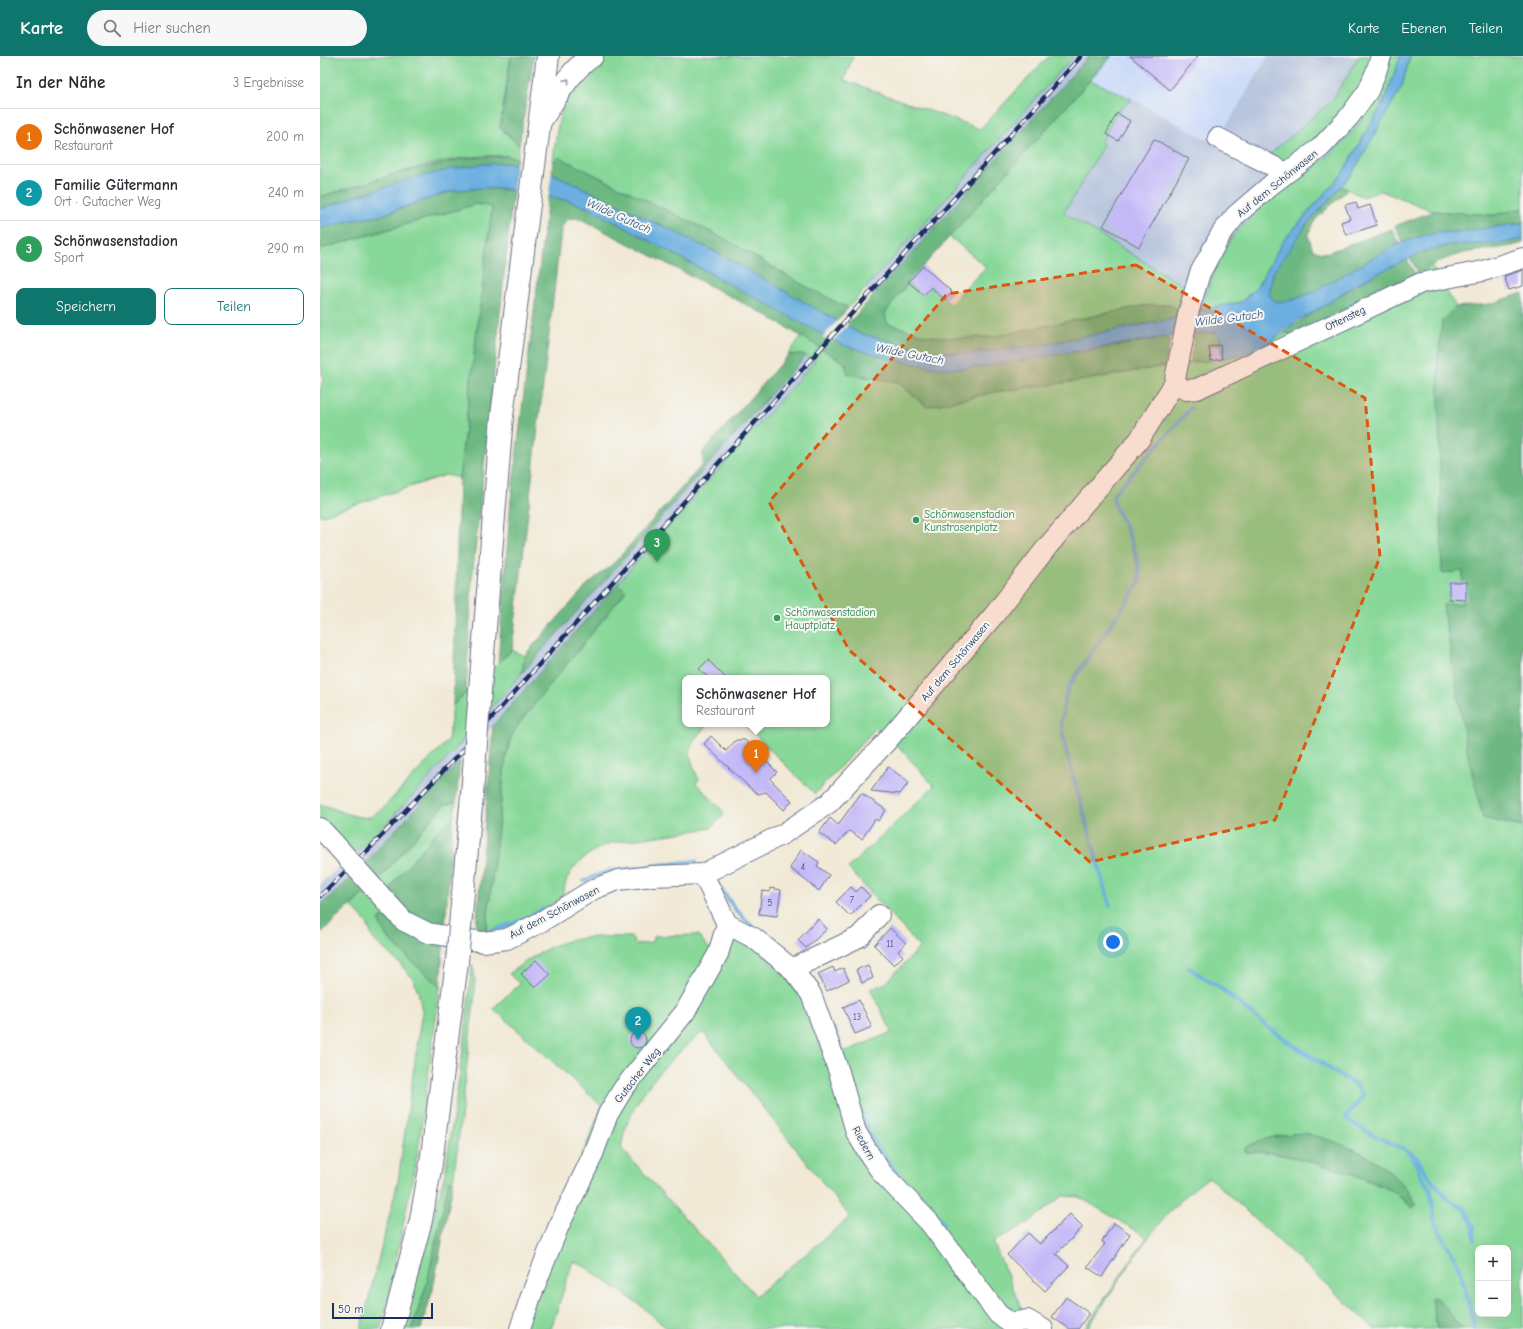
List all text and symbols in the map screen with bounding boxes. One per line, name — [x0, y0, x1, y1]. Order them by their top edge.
search box — [87, 10, 367, 46]
text: Karte — [20, 17, 63, 39]
icon: search — [101, 17, 123, 39]
text: Hier suchen — [133, 19, 211, 37]
text: Karte — [1348, 20, 1379, 37]
text: Ebenen — [1401, 20, 1447, 37]
text: Teilen — [1469, 20, 1503, 37]
text: In der Nähe — [16, 73, 105, 92]
text: 3 Ergebnisse — [233, 75, 304, 90]
one-way arrow — [563, 78, 570, 85]
text: Schönwasener Hof — [54, 120, 174, 138]
text: 1 — [26, 129, 32, 144]
text: 200 m — [266, 129, 304, 144]
text: Restaurant — [54, 138, 113, 153]
street label: Auf dem Schönwasen — [1234, 147, 1320, 220]
text: Familie Gütermann — [54, 176, 178, 194]
text: 2 — [26, 185, 32, 200]
text: 240 m — [268, 185, 304, 200]
text: Ort · Gutacher Weg — [54, 194, 161, 209]
water label: Wilde Gutach — [585, 196, 653, 236]
text: Schönwasenstadion — [54, 232, 178, 250]
text: 3 — [26, 241, 32, 256]
text: 290 m — [267, 241, 304, 256]
text: Sport — [54, 250, 84, 265]
button: Speichern — [16, 288, 156, 325]
button: Teilen — [164, 288, 304, 325]
street label: Ottensteg — [1323, 303, 1368, 334]
water label: Wilde Gutach — [1194, 307, 1264, 329]
water label: Wilde Gutach — [875, 341, 945, 367]
place label: Schönwasenstadion Kunstrasenplatz — [924, 508, 1015, 534]
marker: Schönwasenstadion Kunstrasenplatz — [911, 515, 921, 525]
pin: 3 — [644, 529, 670, 562]
place label: Schönwasenstadion Hauptplatz — [785, 606, 876, 632]
marker: Schönwasenstadion Hauptplatz — [772, 613, 782, 623]
street label: Auf dem Schönwasen — [918, 619, 993, 704]
popup — [682, 675, 830, 727]
text: Schönwasener Hof — [696, 685, 816, 703]
text: Restaurant — [696, 703, 755, 718]
pin: 1 — [743, 740, 769, 773]
house number: 4 — [801, 862, 805, 872]
street label: Auf dem Schönwasen — [507, 883, 602, 942]
house number: 7 — [850, 895, 855, 905]
house number: 5 — [768, 898, 773, 908]
your location — [1103, 932, 1123, 952]
house number: 11 — [886, 939, 894, 949]
pin: 2 — [625, 1007, 651, 1040]
house number: 13 — [853, 1012, 861, 1022]
street label: Gutacher Weg — [612, 1045, 663, 1106]
street label: Riedern — [849, 1124, 878, 1162]
map controls — [1475, 1245, 1511, 1317]
button: + — [1475, 1245, 1511, 1281]
button: − — [1475, 1281, 1511, 1317]
scale bar — [332, 1301, 433, 1320]
text: 50 m — [338, 1303, 363, 1316]

